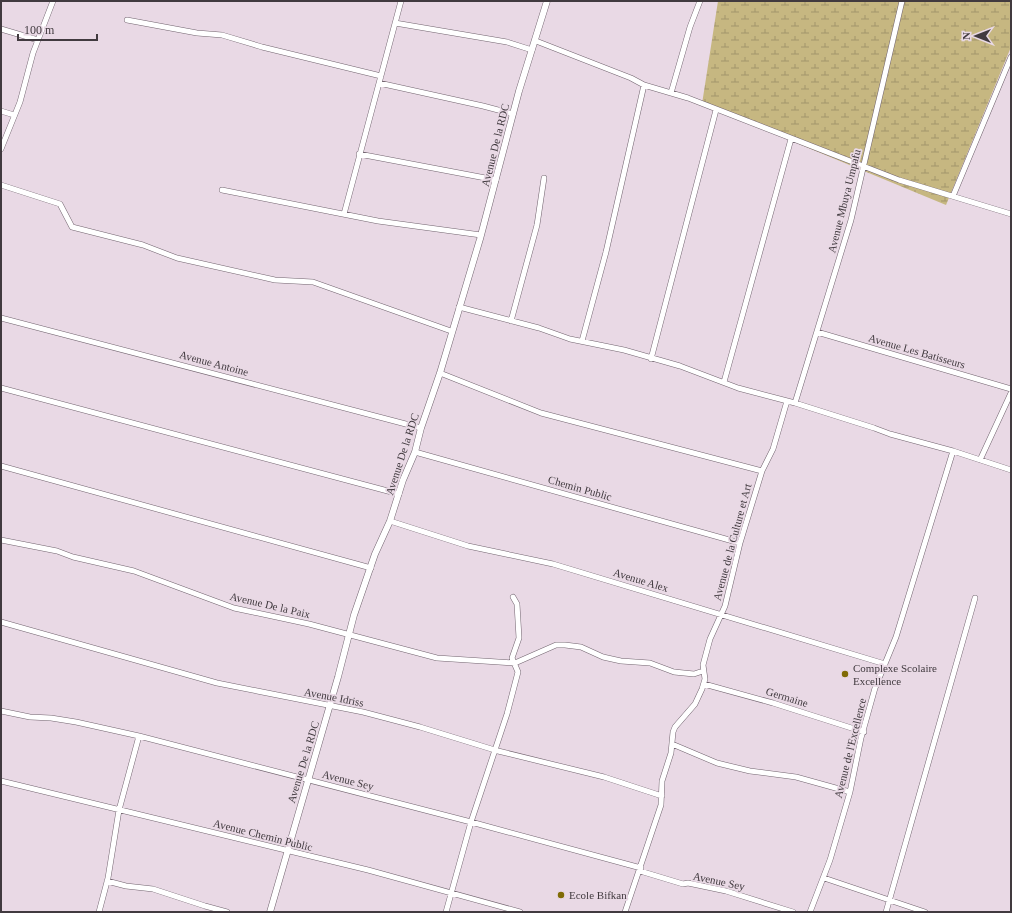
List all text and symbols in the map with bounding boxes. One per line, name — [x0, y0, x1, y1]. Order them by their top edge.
scale bar — [18, 16, 97, 42]
north arrow — [956, 16, 996, 56]
text: 100 m — [24, 23, 55, 37]
text: N — [960, 32, 972, 40]
street label: Avenue De la RDC — [479, 102, 511, 188]
street label: Avenue Mbuya Umpafu — [825, 148, 863, 254]
street label: Avenue Les Batisseurs — [867, 331, 967, 371]
street label: Avenue Antoine — [178, 348, 250, 378]
street label: Avenue De la RDC — [383, 412, 421, 496]
street label: Chemin Public — [547, 473, 613, 503]
street label: Avenue de la Culture et Art — [711, 482, 753, 602]
street label: Avenue Alex — [612, 566, 670, 594]
street label: Avenue De la Paix — [229, 590, 312, 620]
place label: Complexe Scolaire Excellence — [853, 662, 937, 687]
marker: Complexe Scolaire Excellence — [840, 669, 850, 679]
street label: Avenue Idriss — [303, 685, 365, 709]
street label: Germaine — [765, 685, 810, 709]
street label: Avenue de l'Excellence — [832, 697, 868, 799]
street label: Avenue De la RDC — [285, 720, 321, 804]
street label: Avenue Sey — [321, 768, 375, 792]
street label: Avenue Chemin Public — [212, 817, 314, 853]
street label: Avenue Sey — [692, 870, 746, 892]
place label: Ecole Bifkan — [569, 889, 627, 901]
marker: Ecole Bifkan — [556, 890, 566, 900]

